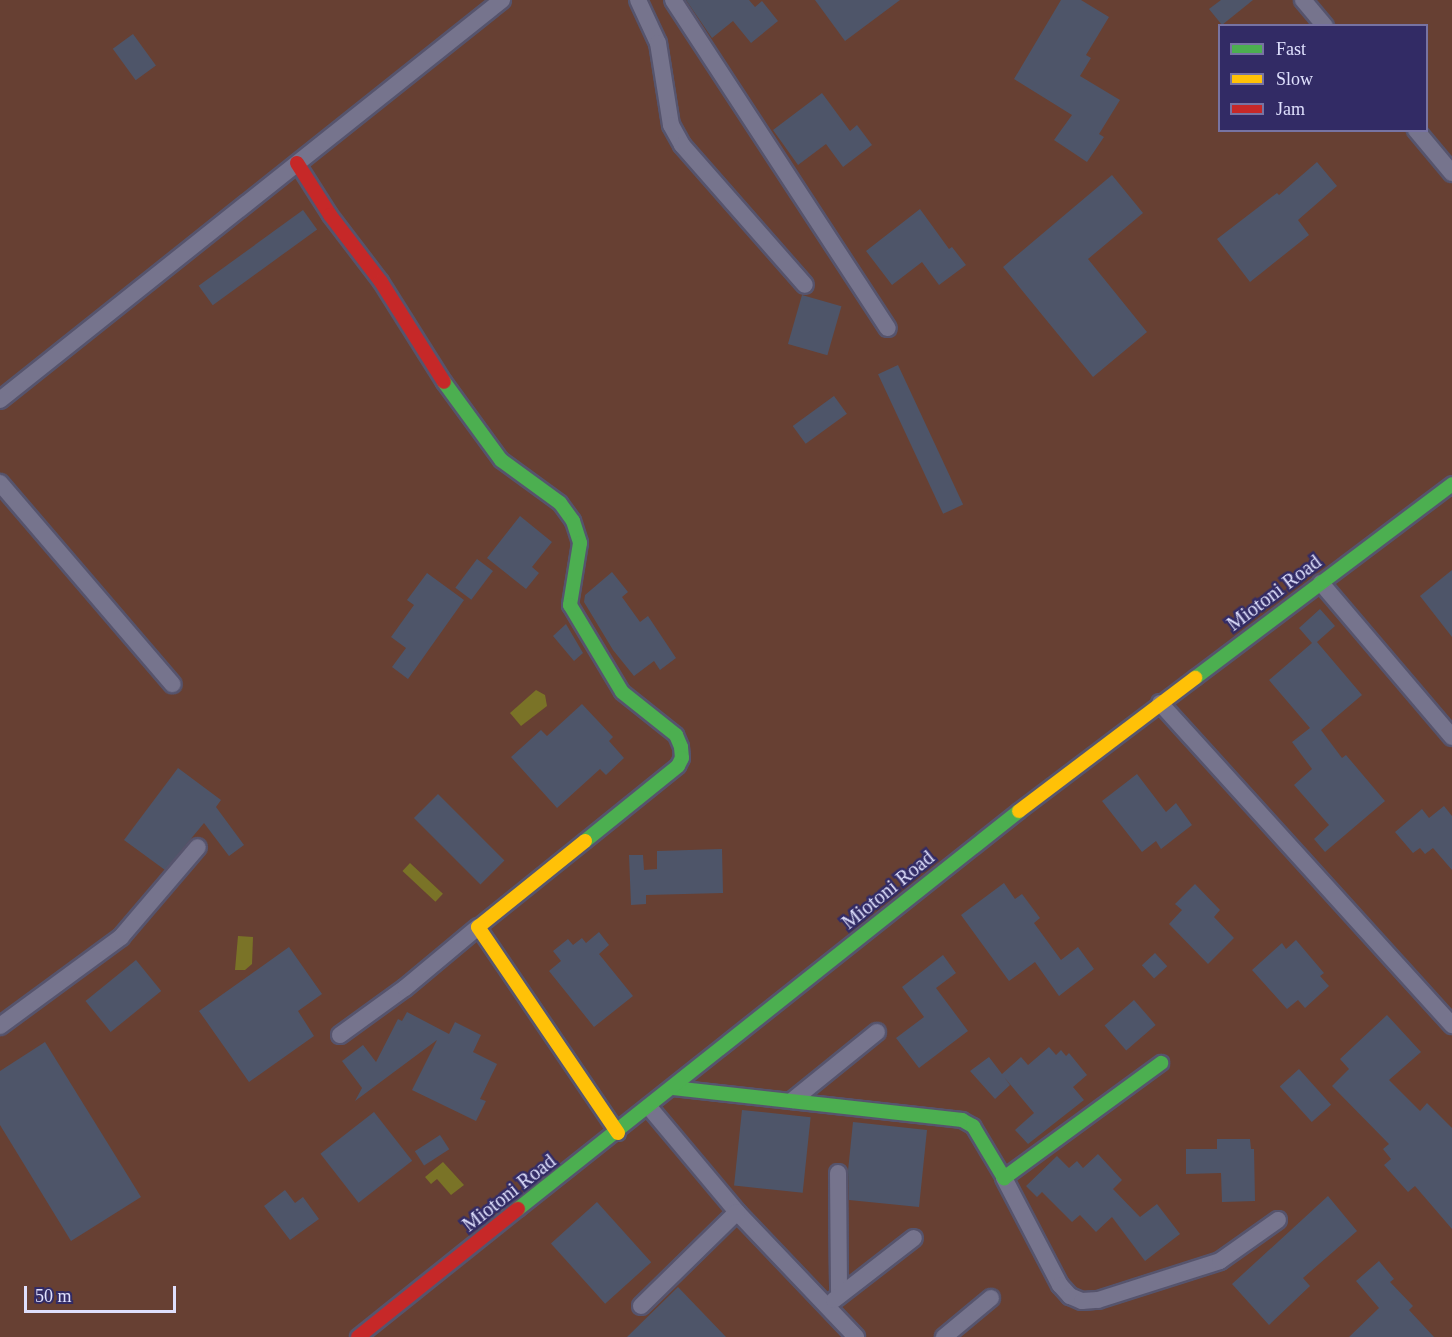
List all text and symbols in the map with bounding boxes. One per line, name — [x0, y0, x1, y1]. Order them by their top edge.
legend — [1218, 24, 1428, 132]
text: Fast — [1276, 39, 1306, 59]
text: Slow — [1276, 69, 1313, 89]
text: Jam — [1276, 99, 1305, 119]
street label: Miotoni Road — [1222, 550, 1326, 636]
street label: Miotoni Road — [837, 846, 939, 934]
street label: Miotoni Road — [458, 1149, 560, 1237]
scale bar — [27, 1274, 178, 1312]
text: 50 m — [35, 1286, 72, 1306]

